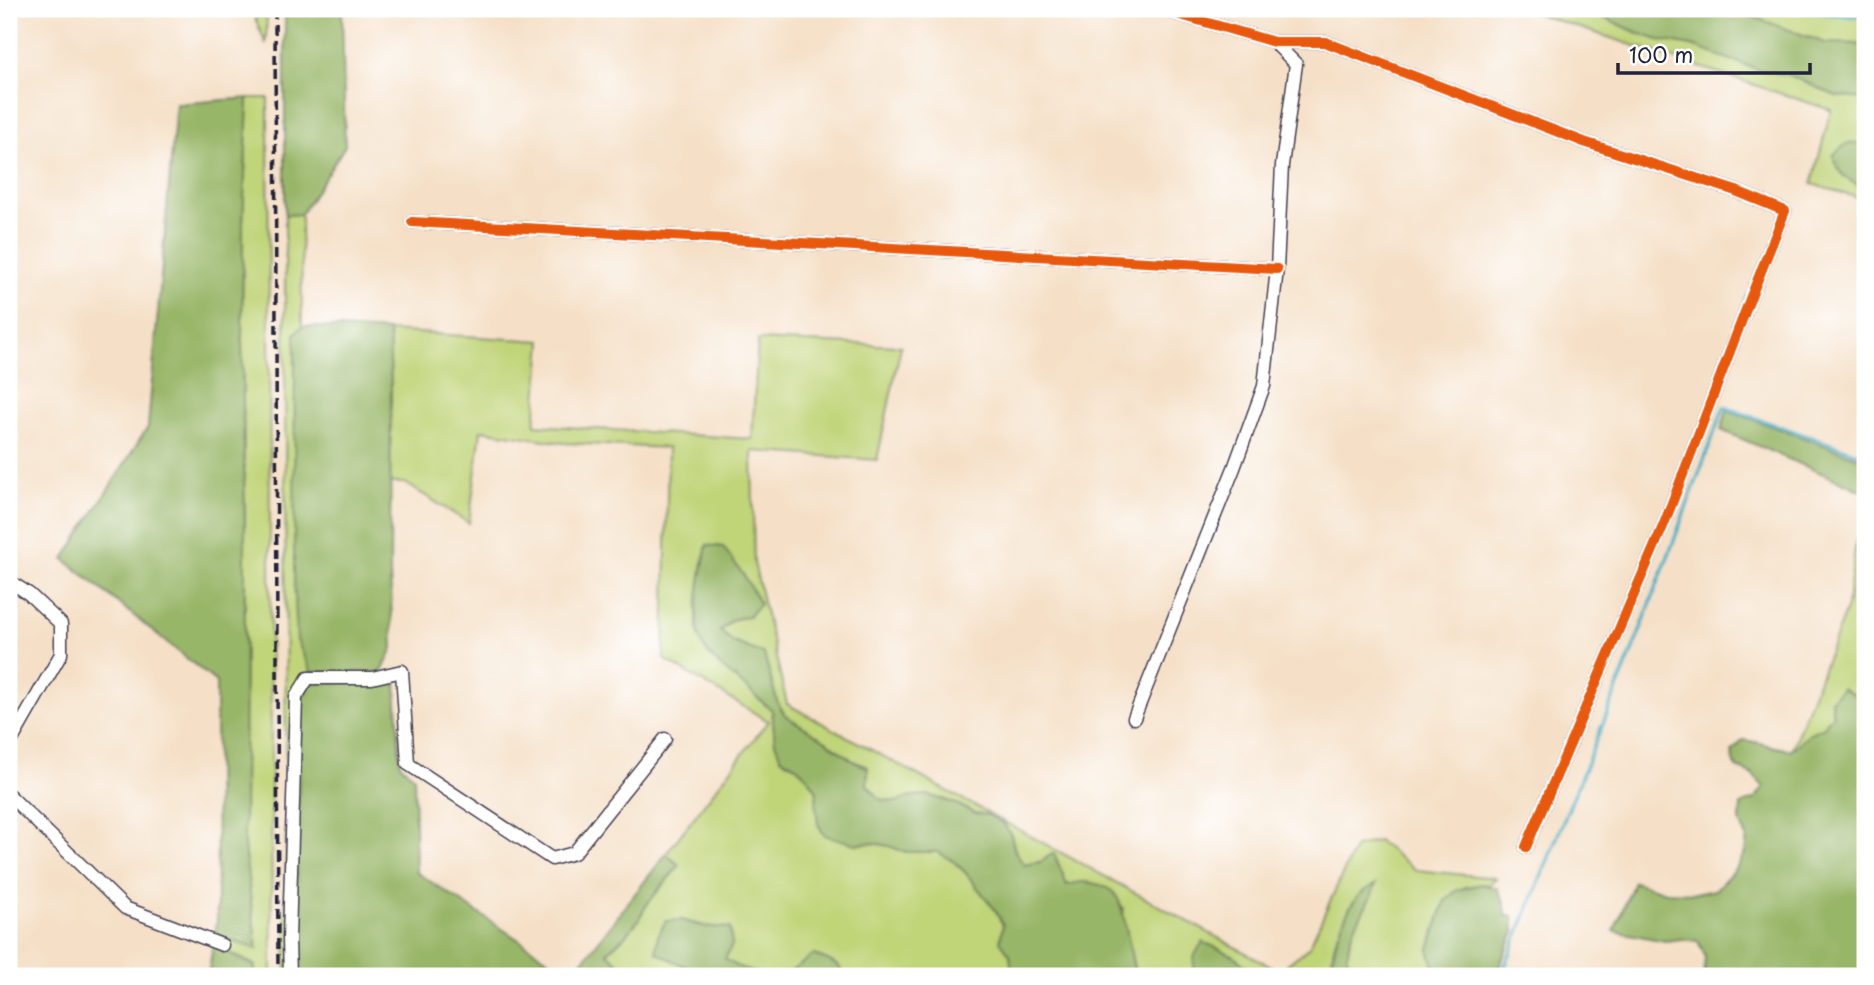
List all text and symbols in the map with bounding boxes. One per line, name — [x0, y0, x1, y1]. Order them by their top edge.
scale bar — [1618, 32, 1811, 76]
text: 100 m — [1629, 38, 1693, 70]

